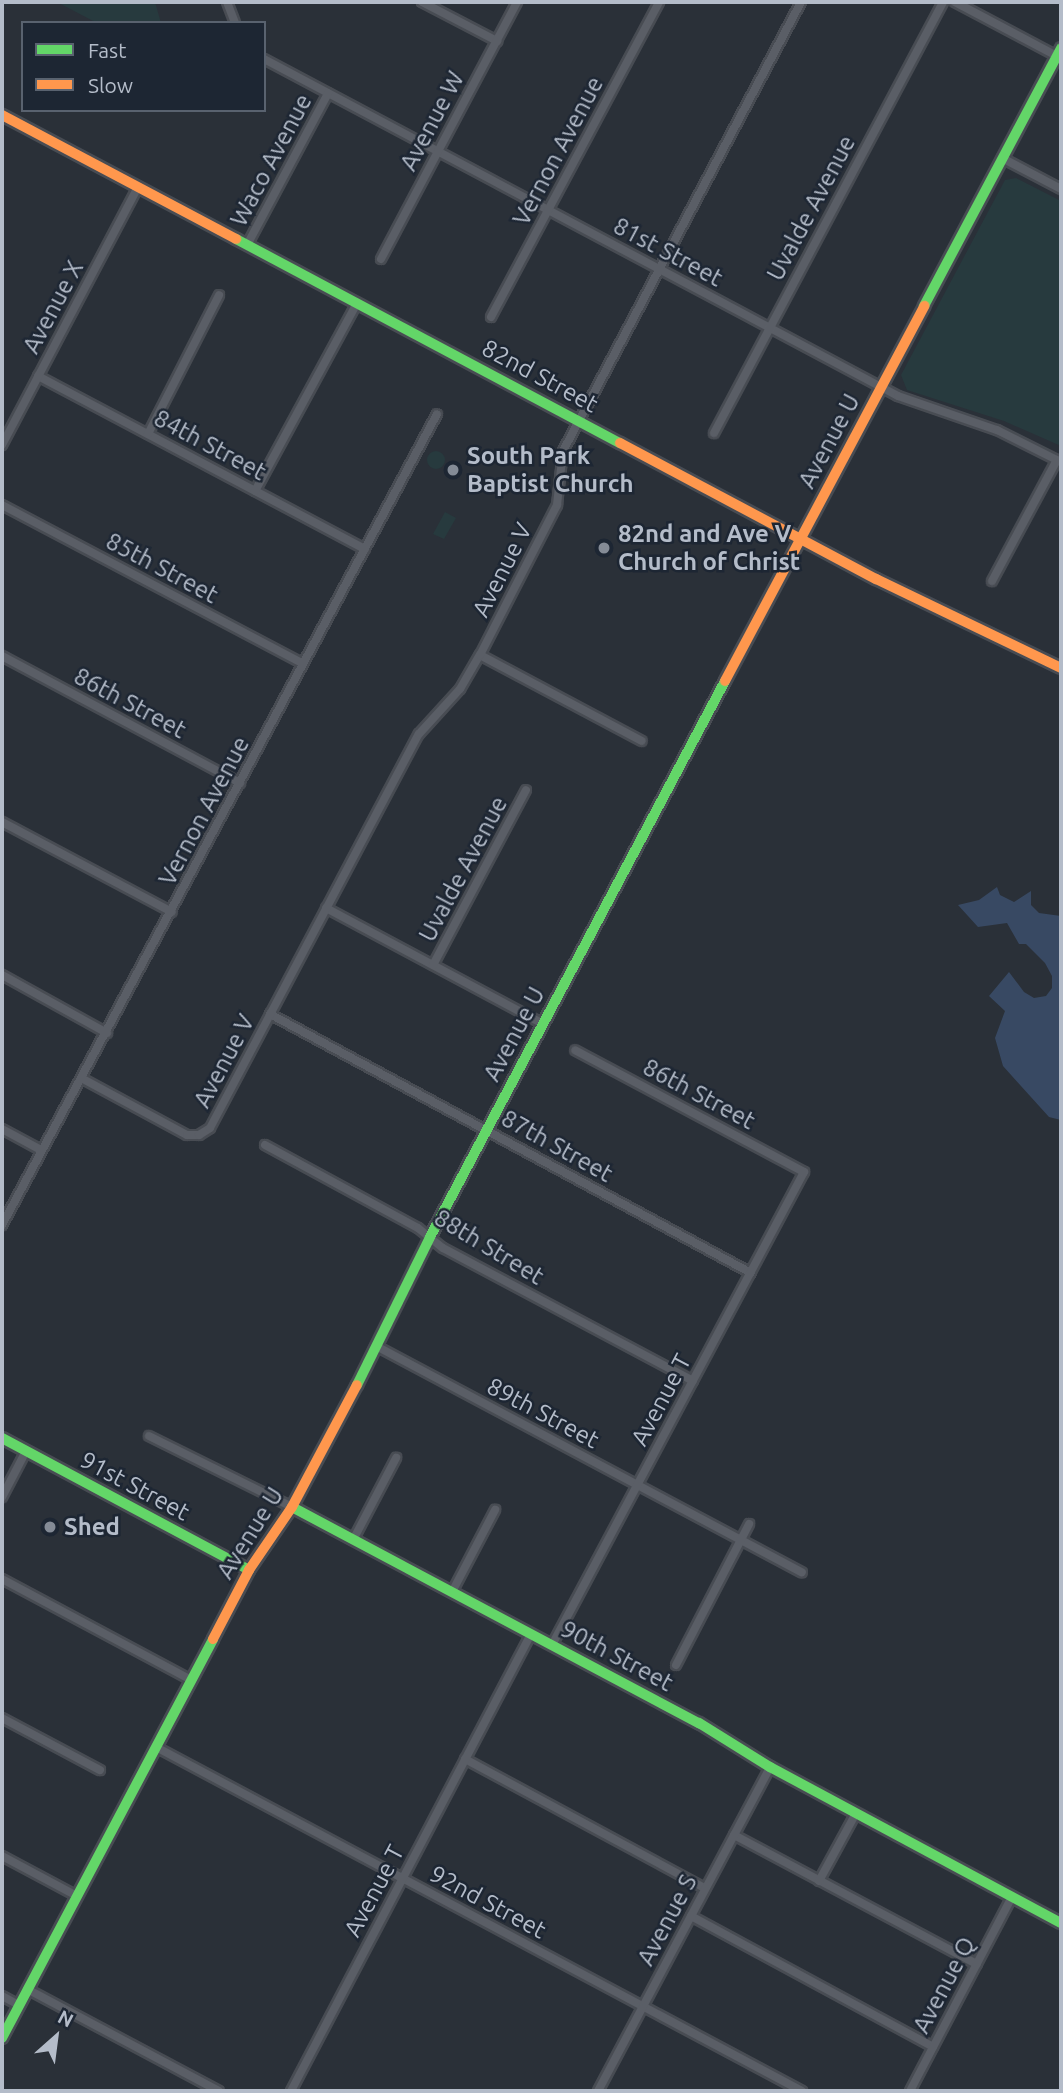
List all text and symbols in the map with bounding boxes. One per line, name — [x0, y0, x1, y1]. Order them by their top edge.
legend — [21, 21, 266, 112]
text: Fast — [88, 38, 126, 62]
street label: Avenue W — [394, 66, 470, 176]
street label: Vernon Avenue — [507, 72, 609, 230]
text: Slow — [88, 73, 133, 97]
street label: Waco Avenue — [224, 89, 318, 231]
street label: Uvalde Avenue — [761, 130, 861, 286]
street label: 81st Street — [609, 211, 727, 293]
street label: Avenue X — [17, 256, 89, 358]
street label: 82nd Street — [477, 333, 603, 419]
street label: Avenue U — [792, 389, 866, 493]
street label: 84th Street — [149, 403, 271, 487]
place label: South Park Baptist Church — [467, 442, 634, 498]
marker: South Park Baptist Church — [445, 462, 461, 478]
street label: Avenue V — [466, 518, 538, 622]
place label: 82nd and Ave V Church of Christ — [618, 520, 800, 576]
street label: 85th Street — [101, 526, 223, 610]
marker: 82nd and Ave V Church of Christ — [596, 540, 612, 556]
street label: 86th Street — [69, 661, 191, 745]
street label: Vernon Avenue — [153, 732, 255, 890]
street label: Uvalde Avenue — [413, 791, 513, 947]
street label: Avenue U — [477, 982, 551, 1086]
street label: Avenue V — [187, 1009, 261, 1113]
street label: 86th Street — [638, 1052, 760, 1136]
street label: 87th Street — [496, 1104, 618, 1188]
street label: 88th Street — [429, 1203, 549, 1291]
street label: Avenue T — [625, 1349, 697, 1451]
street label: 89th Street — [482, 1371, 604, 1455]
street label: 91st Street — [76, 1445, 194, 1527]
street label: Avenue U — [211, 1482, 289, 1584]
place label: Shed — [64, 1513, 120, 1541]
marker: Shed — [42, 1519, 58, 1535]
street label: 90th Street — [556, 1614, 678, 1698]
street label: Avenue T — [338, 1840, 410, 1942]
street label: 92nd Street — [425, 1859, 551, 1945]
street label: Avenue S — [631, 1870, 703, 1970]
street label: Avenue Q — [907, 1932, 981, 2038]
north arrow — [21, 2002, 91, 2072]
text: N — [54, 2005, 77, 2032]

